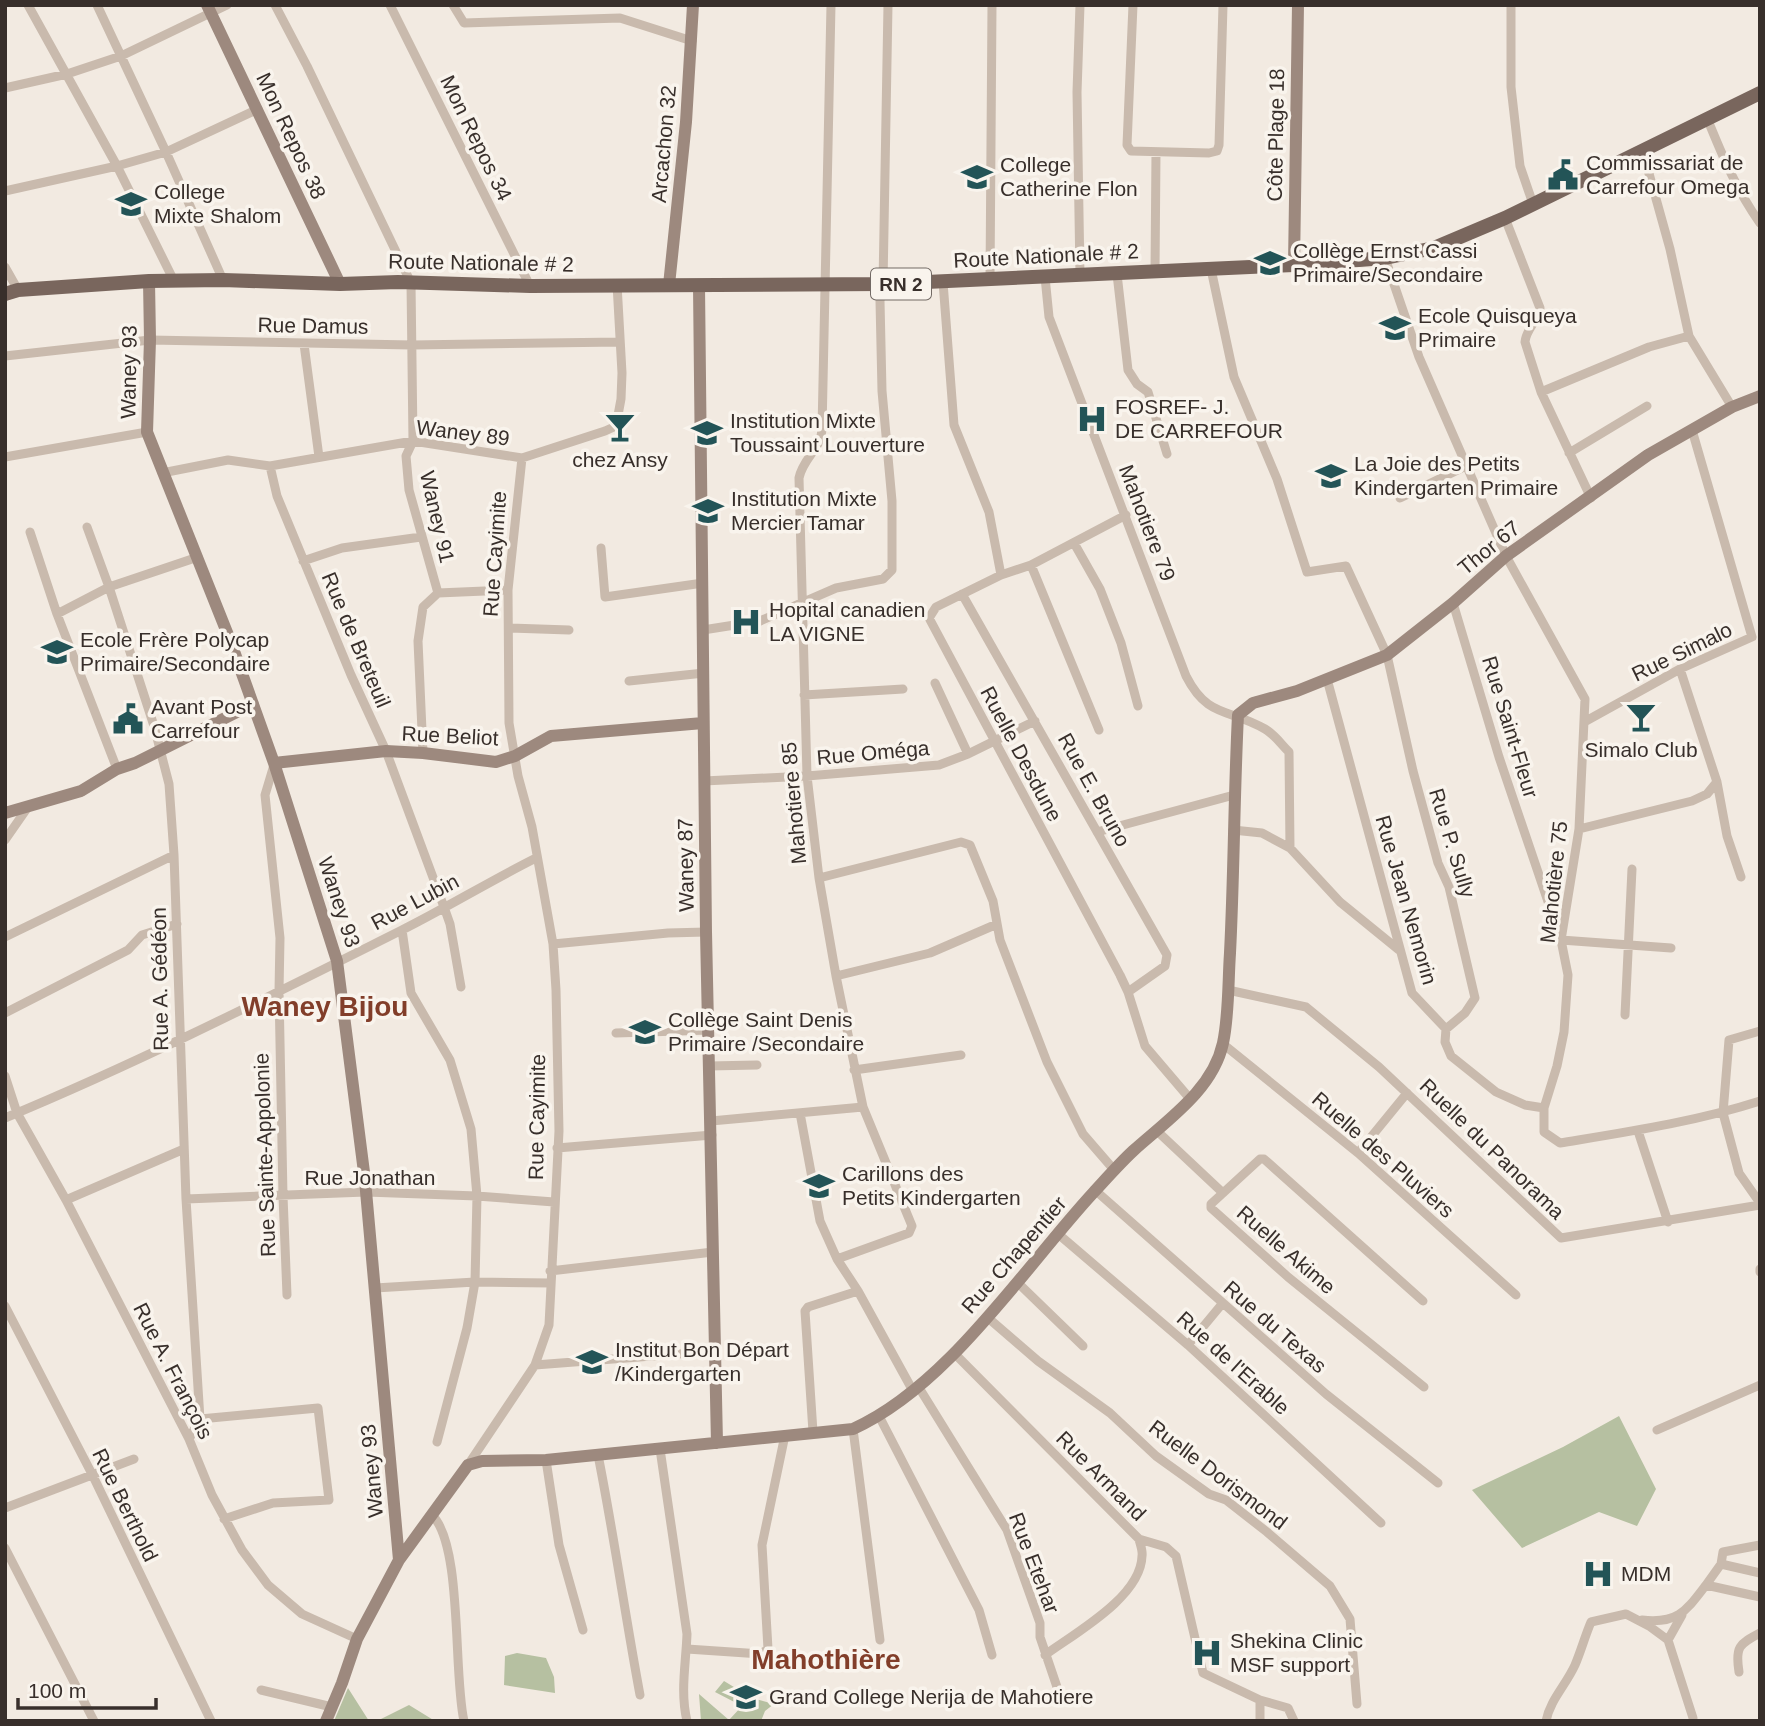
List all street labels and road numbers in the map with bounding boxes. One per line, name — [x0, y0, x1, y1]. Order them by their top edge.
street label: Côte Plage 18 — [1263, 68, 1288, 202]
street label: Mon Repos 38 — [252, 69, 331, 203]
street label: Mon Repos 34 — [436, 71, 517, 204]
street label: Arcachon 32 — [647, 84, 680, 204]
street label: Route Nationale # 2 — [953, 239, 1139, 272]
street label: Route Nationale # 2 — [388, 249, 574, 276]
road number: RN 2 — [871, 268, 931, 300]
street label: Rue Damus — [257, 313, 369, 338]
street label: Waney 93 — [116, 325, 141, 419]
street label: Waney 89 — [415, 415, 511, 450]
street label: Mahotiere 79 — [1115, 461, 1180, 584]
street label: Waney 91 — [416, 469, 459, 565]
street label: Rue Cayimite — [479, 490, 510, 618]
street label: Thor 67 — [1453, 516, 1524, 579]
street label: Rue de Breteuil — [318, 569, 395, 711]
street label: Rue Simalo — [1628, 617, 1736, 686]
street label: Rue Saint-Fleur — [1478, 653, 1543, 801]
street label: Ruelle Desdune — [976, 682, 1067, 825]
street label: Rue Beliot — [401, 721, 499, 750]
street label: Rue E. Bruno — [1054, 729, 1135, 850]
street label: Rue Oméga — [816, 736, 931, 769]
street label: Mahotiere 85 — [777, 741, 810, 865]
street label: Rue P. Sully — [1425, 786, 1480, 901]
street label: Rue Jean Nemorin — [1371, 813, 1442, 987]
street label: Waney 87 — [673, 818, 698, 912]
street label: Mahotière 75 — [1536, 820, 1571, 944]
street label: Waney 93 — [314, 854, 365, 950]
street label: Rue Lubin — [367, 869, 462, 934]
street label: Rue A. Gédéon — [147, 907, 172, 1051]
street label: Rue Sainte-Appolonie — [249, 1053, 280, 1258]
street label: Rue Cayimite — [524, 1054, 549, 1180]
street label: Ruelle du Panorama — [1415, 1074, 1569, 1224]
street label: Ruelle des Pluviers — [1308, 1087, 1459, 1222]
street label: Rue Jonathan — [305, 1166, 435, 1189]
street label: Rue Chapentier — [957, 1192, 1071, 1318]
street label: Ruelle Akime — [1233, 1201, 1340, 1299]
street label: Rue du Texas — [1219, 1276, 1331, 1377]
street label: Rue A. François — [129, 1299, 218, 1443]
street label: Rue de l'Erable — [1173, 1306, 1294, 1419]
street label: Ruelle Dorismond — [1145, 1415, 1292, 1534]
street label: Waney 93 — [356, 1423, 387, 1519]
street label: Rue Armand — [1052, 1426, 1151, 1525]
street label: Rue Berthold — [88, 1445, 163, 1565]
street label: Rue Etehar — [1005, 1509, 1064, 1617]

